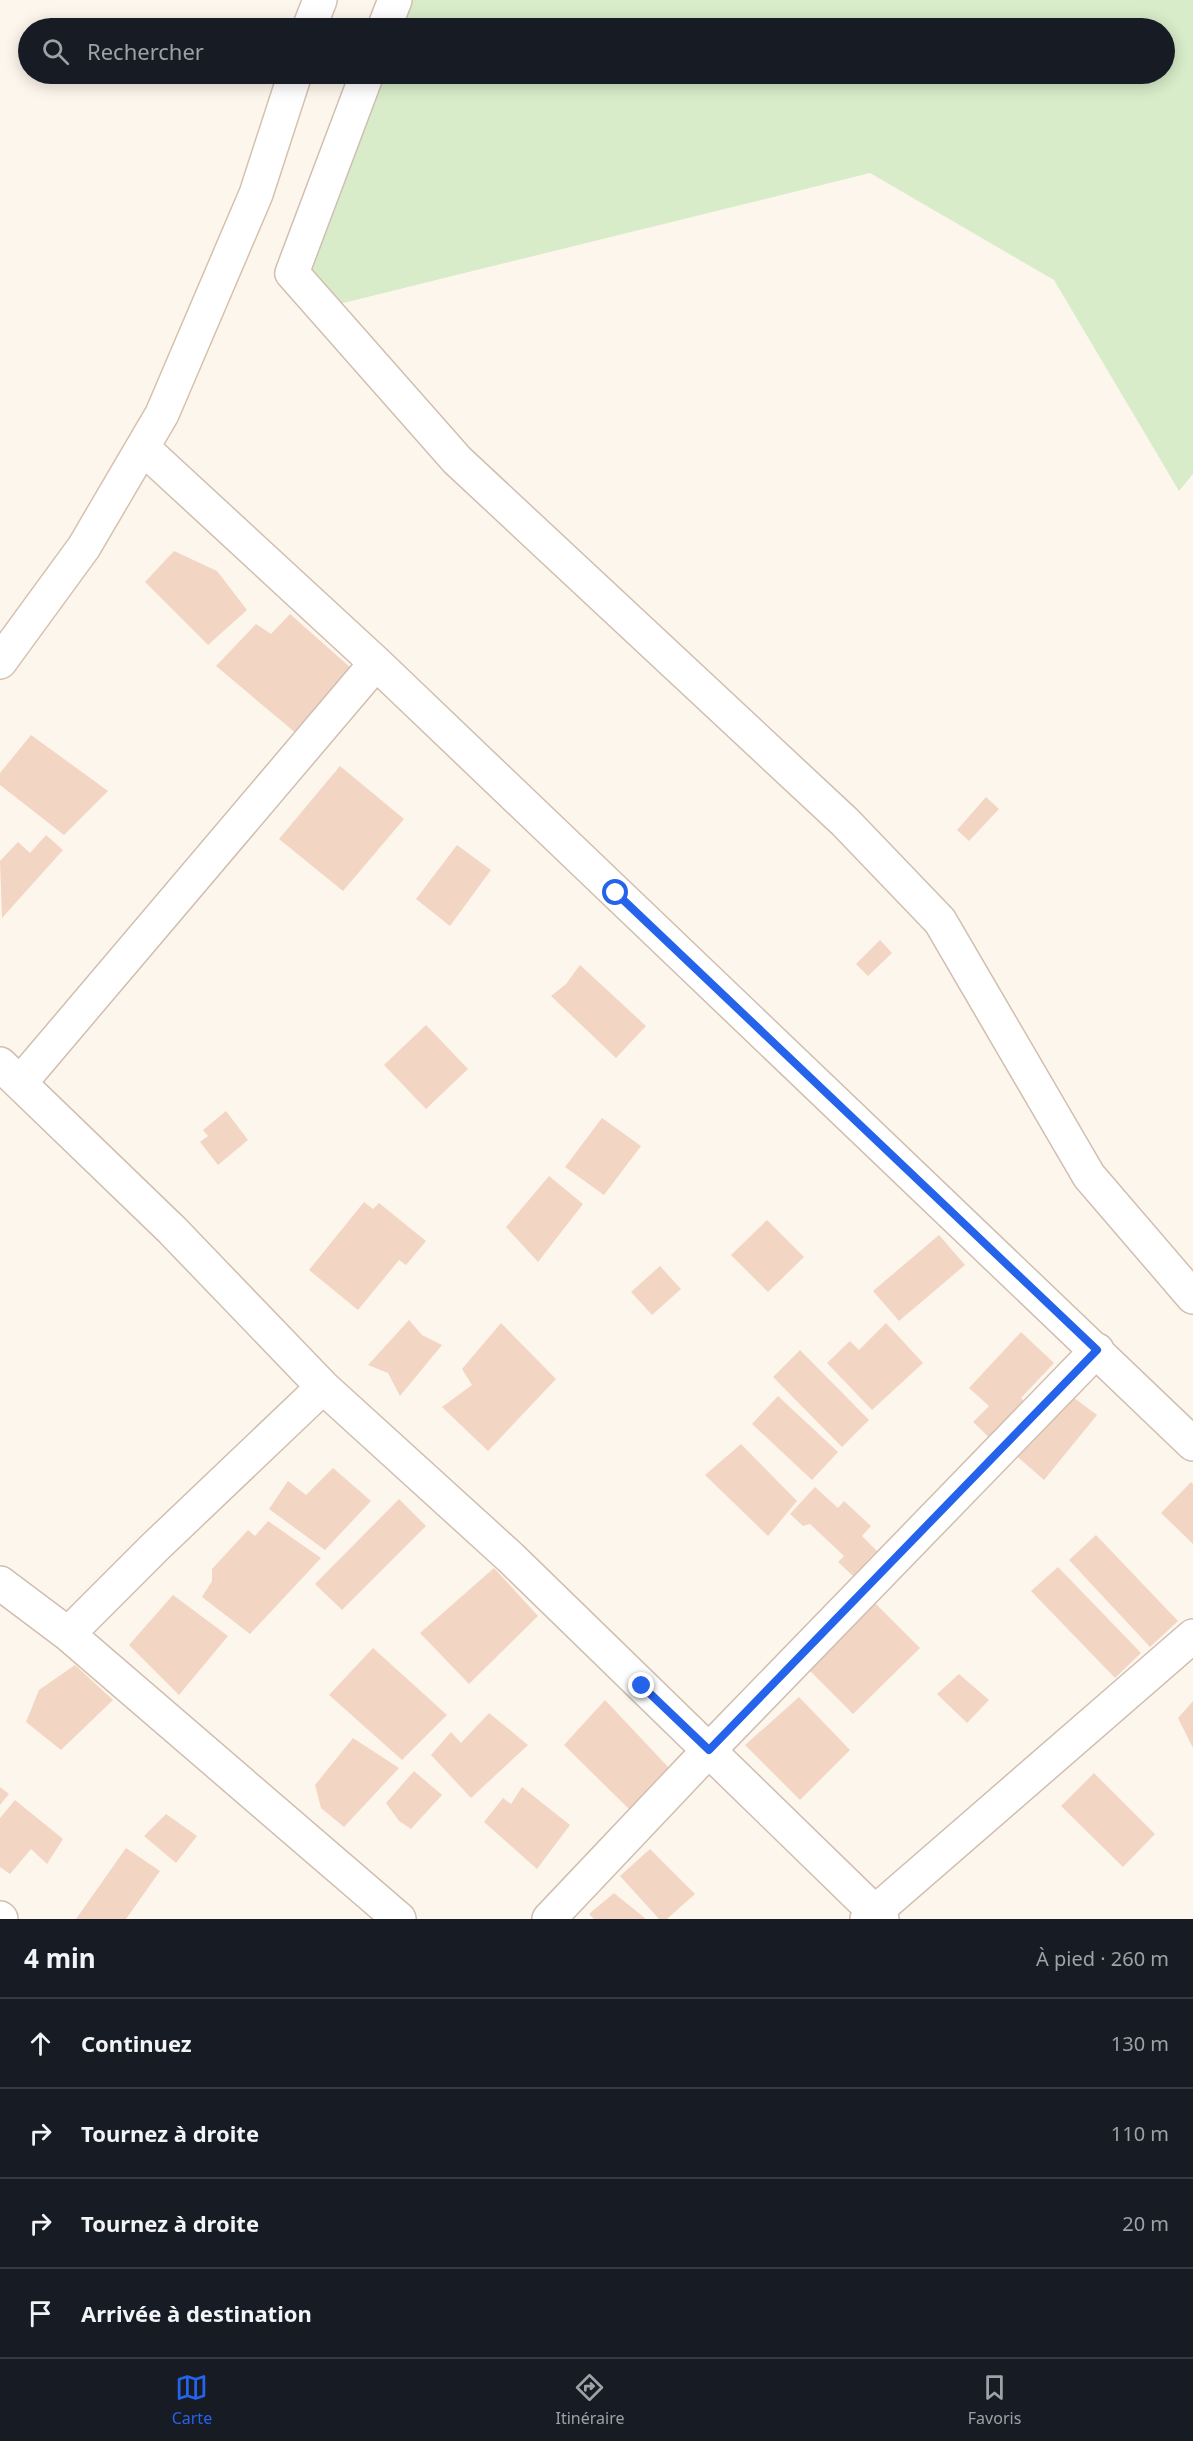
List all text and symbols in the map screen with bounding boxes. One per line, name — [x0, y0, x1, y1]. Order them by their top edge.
search box — [18, 18, 1175, 84]
icon: search — [39, 35, 72, 68]
text: Rechercher — [87, 36, 204, 66]
route start — [602, 879, 628, 905]
route end — [628, 1672, 654, 1698]
text: 4 min — [24, 1940, 96, 1976]
text: À pied · 260 m — [1036, 1945, 1169, 1972]
icon: ahead — [24, 2027, 57, 2060]
text: Continuez — [81, 2028, 192, 2058]
text: 130 m — [1111, 2030, 1169, 2057]
icon: right — [24, 2117, 57, 2150]
text: Tournez à droite — [81, 2118, 259, 2148]
text: 110 m — [1111, 2120, 1169, 2147]
icon: right — [24, 2207, 57, 2240]
text: Tournez à droite — [81, 2208, 259, 2238]
text: 20 m — [1122, 2210, 1169, 2237]
icon: arrive — [24, 2297, 57, 2330]
text: Arrivée à destination — [81, 2298, 312, 2328]
tab: Carte — [172, 2371, 212, 2429]
tab: Itinéraire — [556, 2371, 624, 2429]
tab: Favoris — [968, 2371, 1021, 2429]

